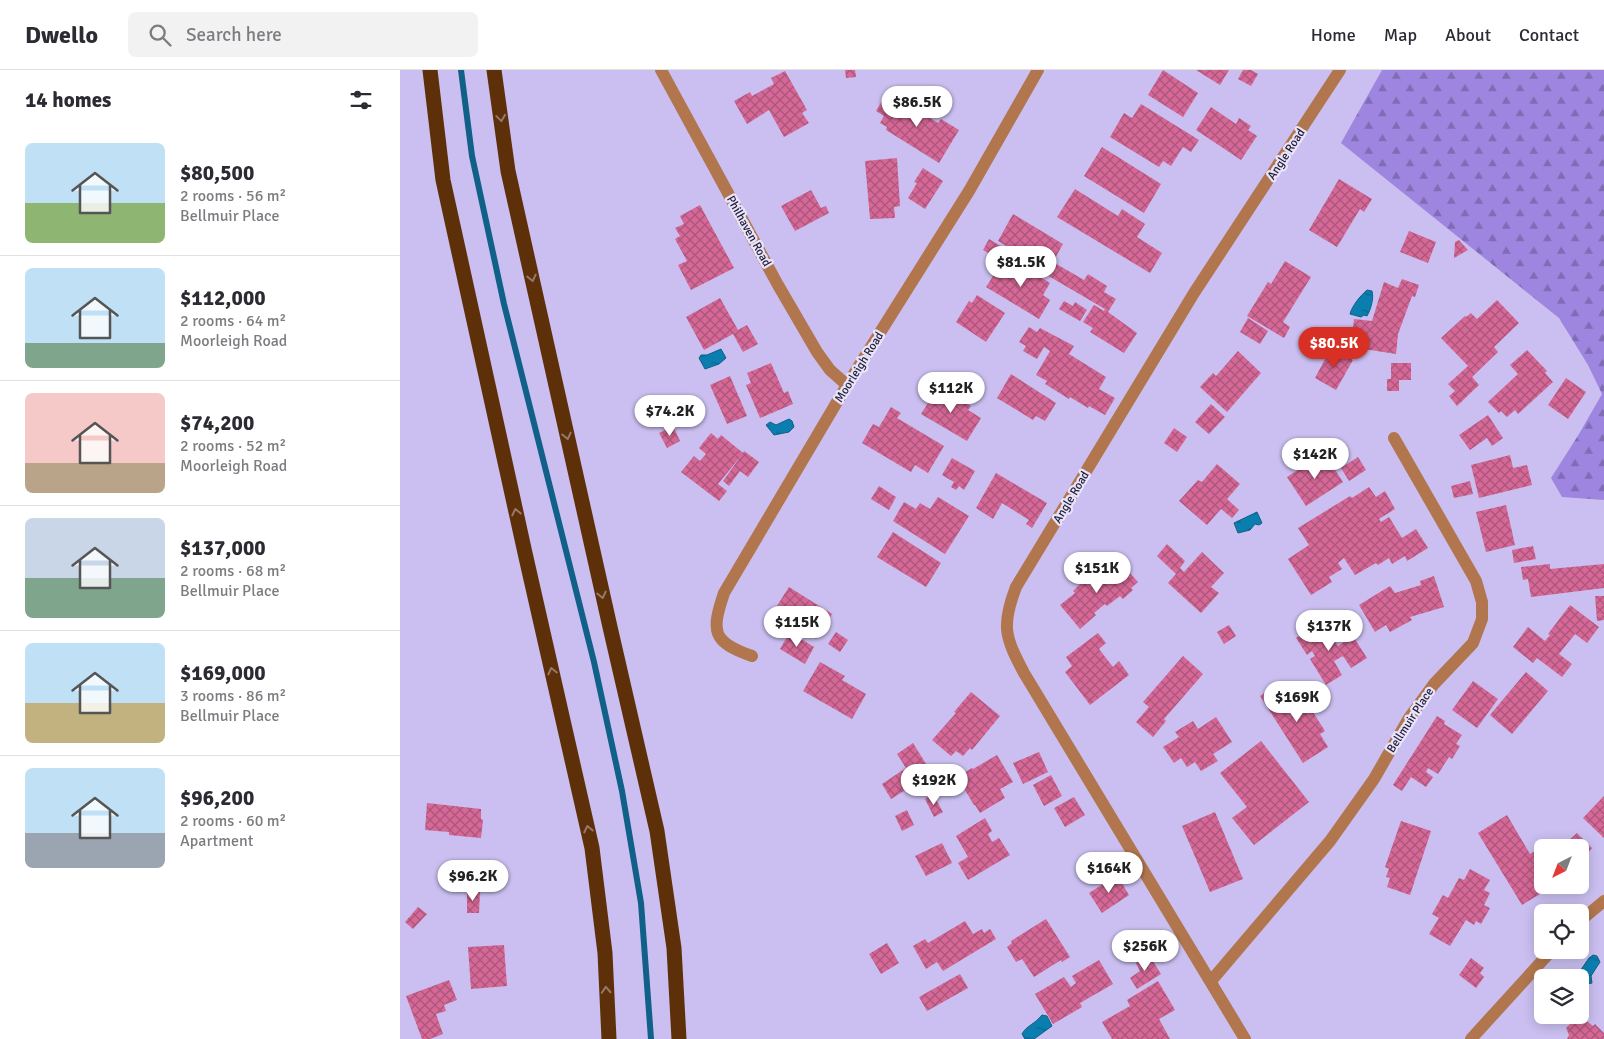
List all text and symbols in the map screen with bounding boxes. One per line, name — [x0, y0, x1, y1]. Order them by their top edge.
search box — [128, 12, 478, 57]
text: Dwello — [25, 20, 98, 50]
icon: search — [146, 21, 174, 49]
text: Search here — [186, 23, 282, 47]
text: Home — [1311, 24, 1356, 46]
text: Map — [1384, 24, 1417, 46]
text: About — [1445, 24, 1491, 46]
text: Contact — [1519, 24, 1579, 46]
pin: $86.5K — [876, 85, 958, 128]
icon: filters — [347, 86, 375, 114]
text: 14 homes — [25, 87, 111, 113]
text: $86.5K — [892, 92, 942, 112]
one-way arrow — [495, 114, 505, 123]
street label: Angle Road — [1264, 126, 1308, 183]
text: $80,500 — [180, 160, 254, 186]
icon: home — [65, 163, 125, 223]
text: 2 rooms · 56 m² — [180, 186, 286, 206]
street label: Philhaven Road — [723, 193, 774, 269]
text: Bellmuir Place — [180, 206, 279, 226]
pin: $81.5K — [980, 246, 1062, 288]
text: $81.5K — [996, 252, 1046, 272]
one-way arrow — [526, 273, 537, 282]
text: $112,000 — [180, 285, 266, 311]
icon: home — [65, 288, 125, 348]
text: 2 rooms · 64 m² — [180, 311, 286, 331]
pin: $80.5K — [1293, 326, 1375, 369]
street label: Moorleigh Road — [832, 329, 887, 405]
text: Moorleigh Road — [180, 331, 287, 351]
text: $80.5K — [1309, 333, 1359, 353]
pin: $112K — [916, 372, 986, 414]
text: $112K — [929, 378, 973, 398]
pin: $74.2K — [629, 394, 711, 437]
text: $74.2K — [645, 401, 695, 421]
text: $74,200 — [180, 410, 254, 436]
icon: home — [65, 413, 125, 473]
one-way arrow — [561, 432, 572, 441]
text: 2 rooms · 52 m² — [180, 436, 286, 456]
pin: $142K — [1280, 438, 1350, 480]
text: $142K — [1293, 444, 1337, 464]
text: Moorleigh Road — [180, 456, 287, 476]
street label: Angle Road — [1050, 469, 1093, 526]
one-way arrow — [511, 508, 522, 517]
text: $137,000 — [180, 535, 266, 561]
icon: home — [65, 538, 125, 598]
pin: $151K — [1062, 552, 1132, 594]
text: $151K — [1075, 558, 1119, 578]
text: 2 rooms · 68 m² — [180, 561, 286, 581]
text: Bellmuir Place — [180, 581, 279, 601]
one-way arrow — [597, 590, 607, 599]
pin: $115K — [762, 606, 832, 648]
pin: $137K — [1294, 610, 1364, 652]
text: $115K — [775, 612, 819, 632]
text: $137K — [1307, 616, 1351, 636]
text: $169,000 — [180, 660, 266, 686]
icon: home — [65, 663, 125, 723]
one-way arrow — [547, 666, 558, 675]
pin: $169K — [1262, 680, 1332, 723]
street label: Bellmuir Place — [1384, 685, 1437, 756]
text: 3 rooms · 86 m² — [180, 686, 286, 706]
text: $169K — [1275, 687, 1319, 707]
text: Bellmuir Place — [180, 706, 279, 726]
pin: $192K — [899, 764, 969, 806]
text: $192K — [912, 770, 956, 790]
text: $96,200 — [180, 785, 254, 811]
icon: home — [65, 788, 125, 848]
text: 2 rooms · 60 m² — [180, 811, 286, 831]
one-way arrow — [583, 825, 594, 833]
text: Apartment — [180, 831, 253, 851]
north arrow — [1534, 839, 1589, 894]
map controls — [1534, 839, 1589, 1024]
pin: $164K — [1074, 852, 1144, 894]
text: $164K — [1087, 858, 1131, 878]
pin: $96.2K — [432, 860, 514, 902]
text: $96.2K — [448, 866, 498, 886]
button: locate — [1534, 904, 1589, 959]
pin: $256K — [1110, 930, 1180, 972]
text: $256K — [1123, 936, 1167, 956]
button: layers — [1534, 969, 1589, 1024]
one-way arrow — [601, 986, 612, 994]

